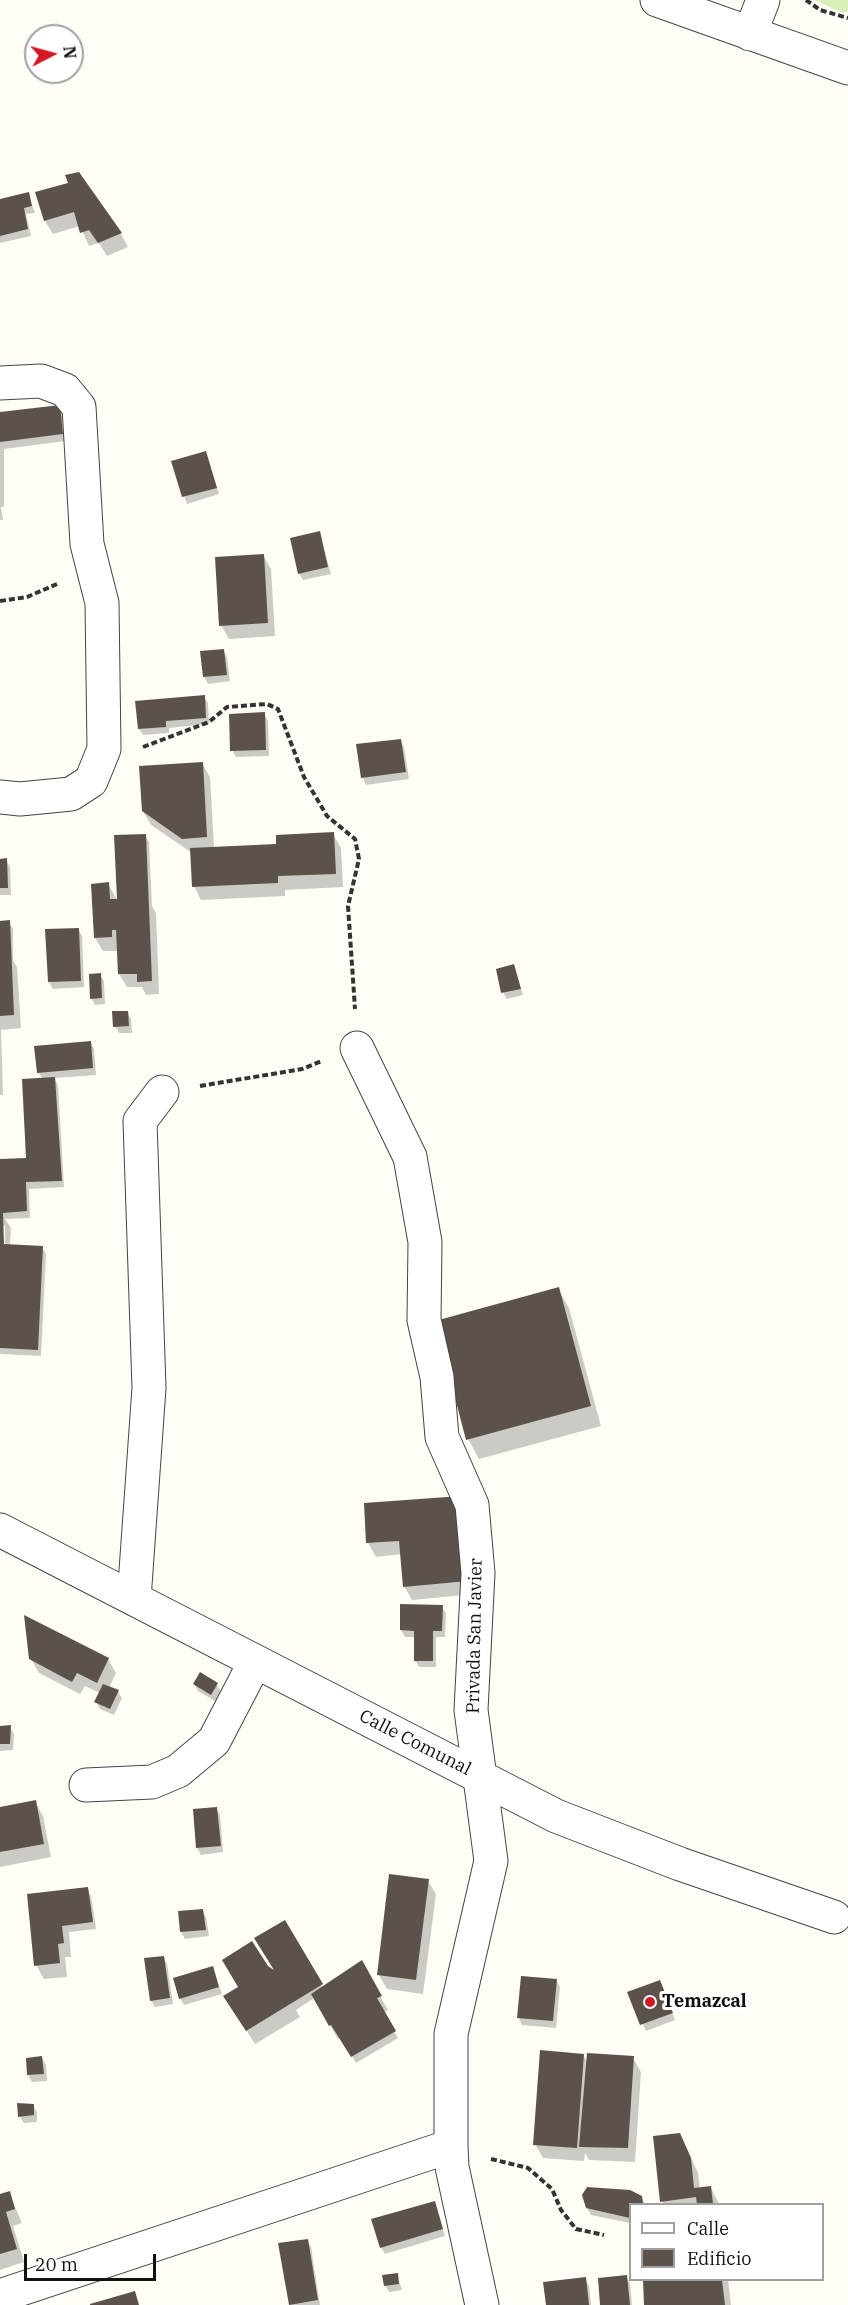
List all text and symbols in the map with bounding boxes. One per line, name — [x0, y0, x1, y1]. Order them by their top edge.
north arrow — [24, 24, 84, 84]
text: N — [59, 45, 81, 60]
street label: Privada San Javier — [463, 1558, 487, 1714]
street label: Calle Comunal — [355, 1706, 475, 1780]
place label: Temazcal — [662, 1991, 747, 2013]
marker: Temazcal — [643, 1995, 657, 2009]
legend — [629, 2203, 824, 2281]
text: Calle — [687, 2217, 729, 2240]
scale bar — [27, 2242, 159, 2280]
text: Edificio — [687, 2247, 751, 2270]
text: 20 m — [35, 2253, 78, 2276]

